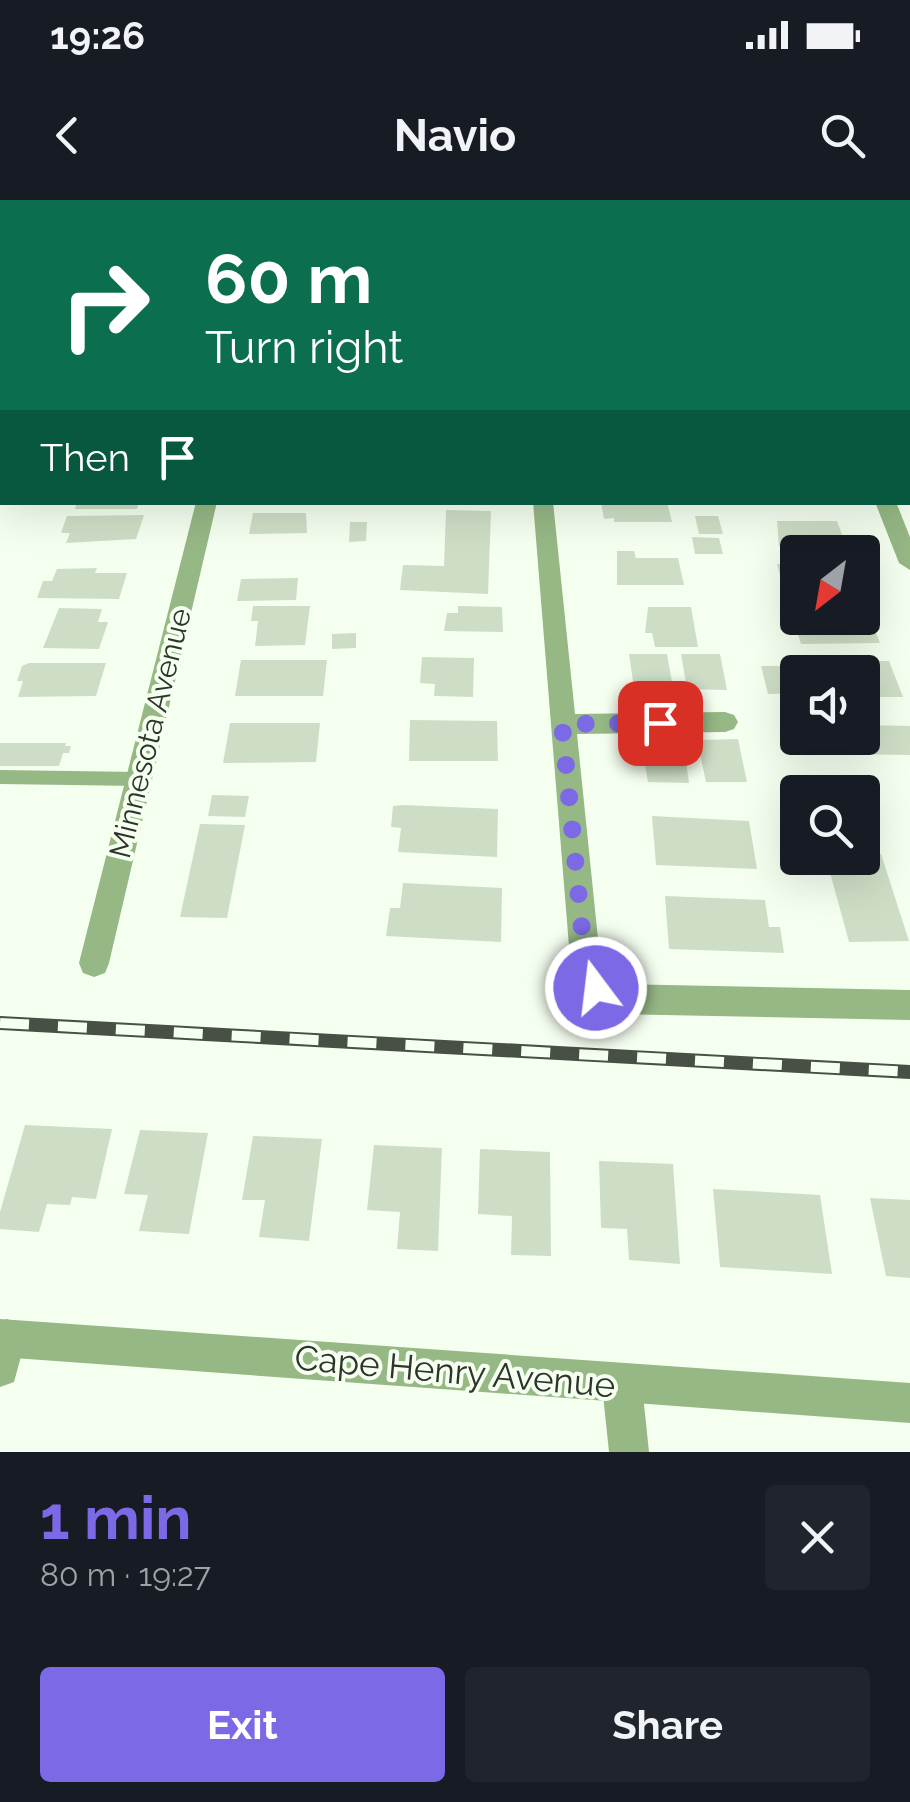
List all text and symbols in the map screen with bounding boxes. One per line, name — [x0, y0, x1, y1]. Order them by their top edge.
text: 19:26 — [50, 13, 145, 58]
icon: back — [40, 108, 95, 163]
icon: search — [815, 108, 870, 163]
text: Navio — [394, 109, 516, 162]
text: 60 m — [205, 237, 372, 319]
icon: right — [40, 240, 170, 370]
text: Turn right — [205, 321, 403, 374]
icon: arrive — [150, 430, 205, 485]
text: Then — [40, 435, 130, 480]
north arrow — [780, 535, 880, 635]
map controls — [780, 535, 880, 875]
street label: Minnesota Avenue — [102, 605, 198, 861]
button: sound — [780, 655, 880, 755]
pin — [618, 681, 703, 766]
icon: arrive — [633, 696, 688, 751]
button: search — [780, 775, 880, 875]
position arrow — [544, 936, 648, 1040]
street label: Cape Henry Avenue — [293, 1337, 617, 1405]
text: 1 min — [40, 1483, 191, 1553]
button: close — [765, 1485, 870, 1590]
text: 80 m · 19:27 — [40, 1556, 211, 1593]
button: Exit — [40, 1667, 445, 1782]
button: Share — [465, 1667, 870, 1782]

